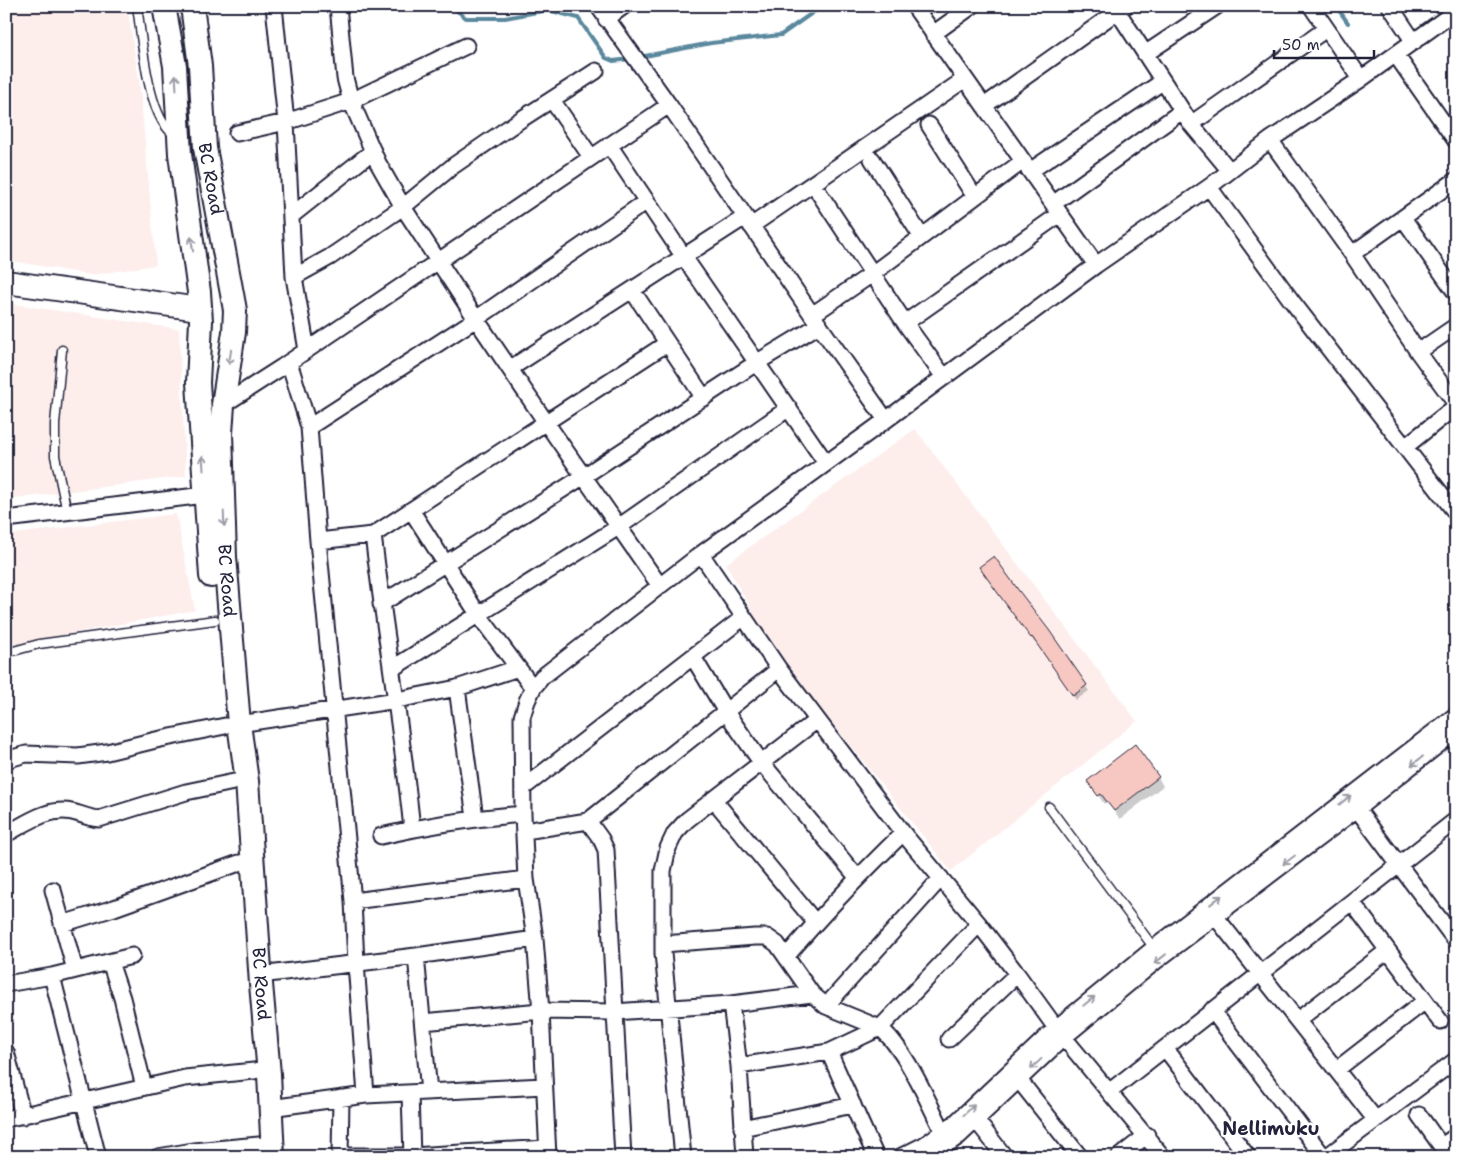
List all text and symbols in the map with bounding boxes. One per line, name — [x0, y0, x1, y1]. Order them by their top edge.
scale bar — [1274, 28, 1374, 60]
text: 50 m — [1282, 35, 1320, 55]
one-way arrow — [171, 75, 180, 91]
street label: BC Road — [192, 141, 229, 217]
one-way arrow — [187, 236, 197, 252]
one-way arrow — [225, 348, 235, 364]
one-way arrow — [199, 455, 208, 471]
one-way arrow — [219, 510, 229, 526]
street label: BC Road — [213, 544, 242, 618]
one-way arrow — [1411, 755, 1424, 766]
one-way arrow — [1338, 795, 1351, 806]
one-way arrow — [1282, 855, 1296, 865]
one-way arrow — [1209, 894, 1222, 905]
street label: BC Road — [247, 947, 276, 1021]
one-way arrow — [1153, 953, 1166, 964]
one-way arrow — [1082, 995, 1095, 1006]
one-way arrow — [1030, 1058, 1042, 1070]
one-way arrow — [962, 1104, 975, 1116]
district label: Nellimuku — [1222, 1116, 1320, 1141]

